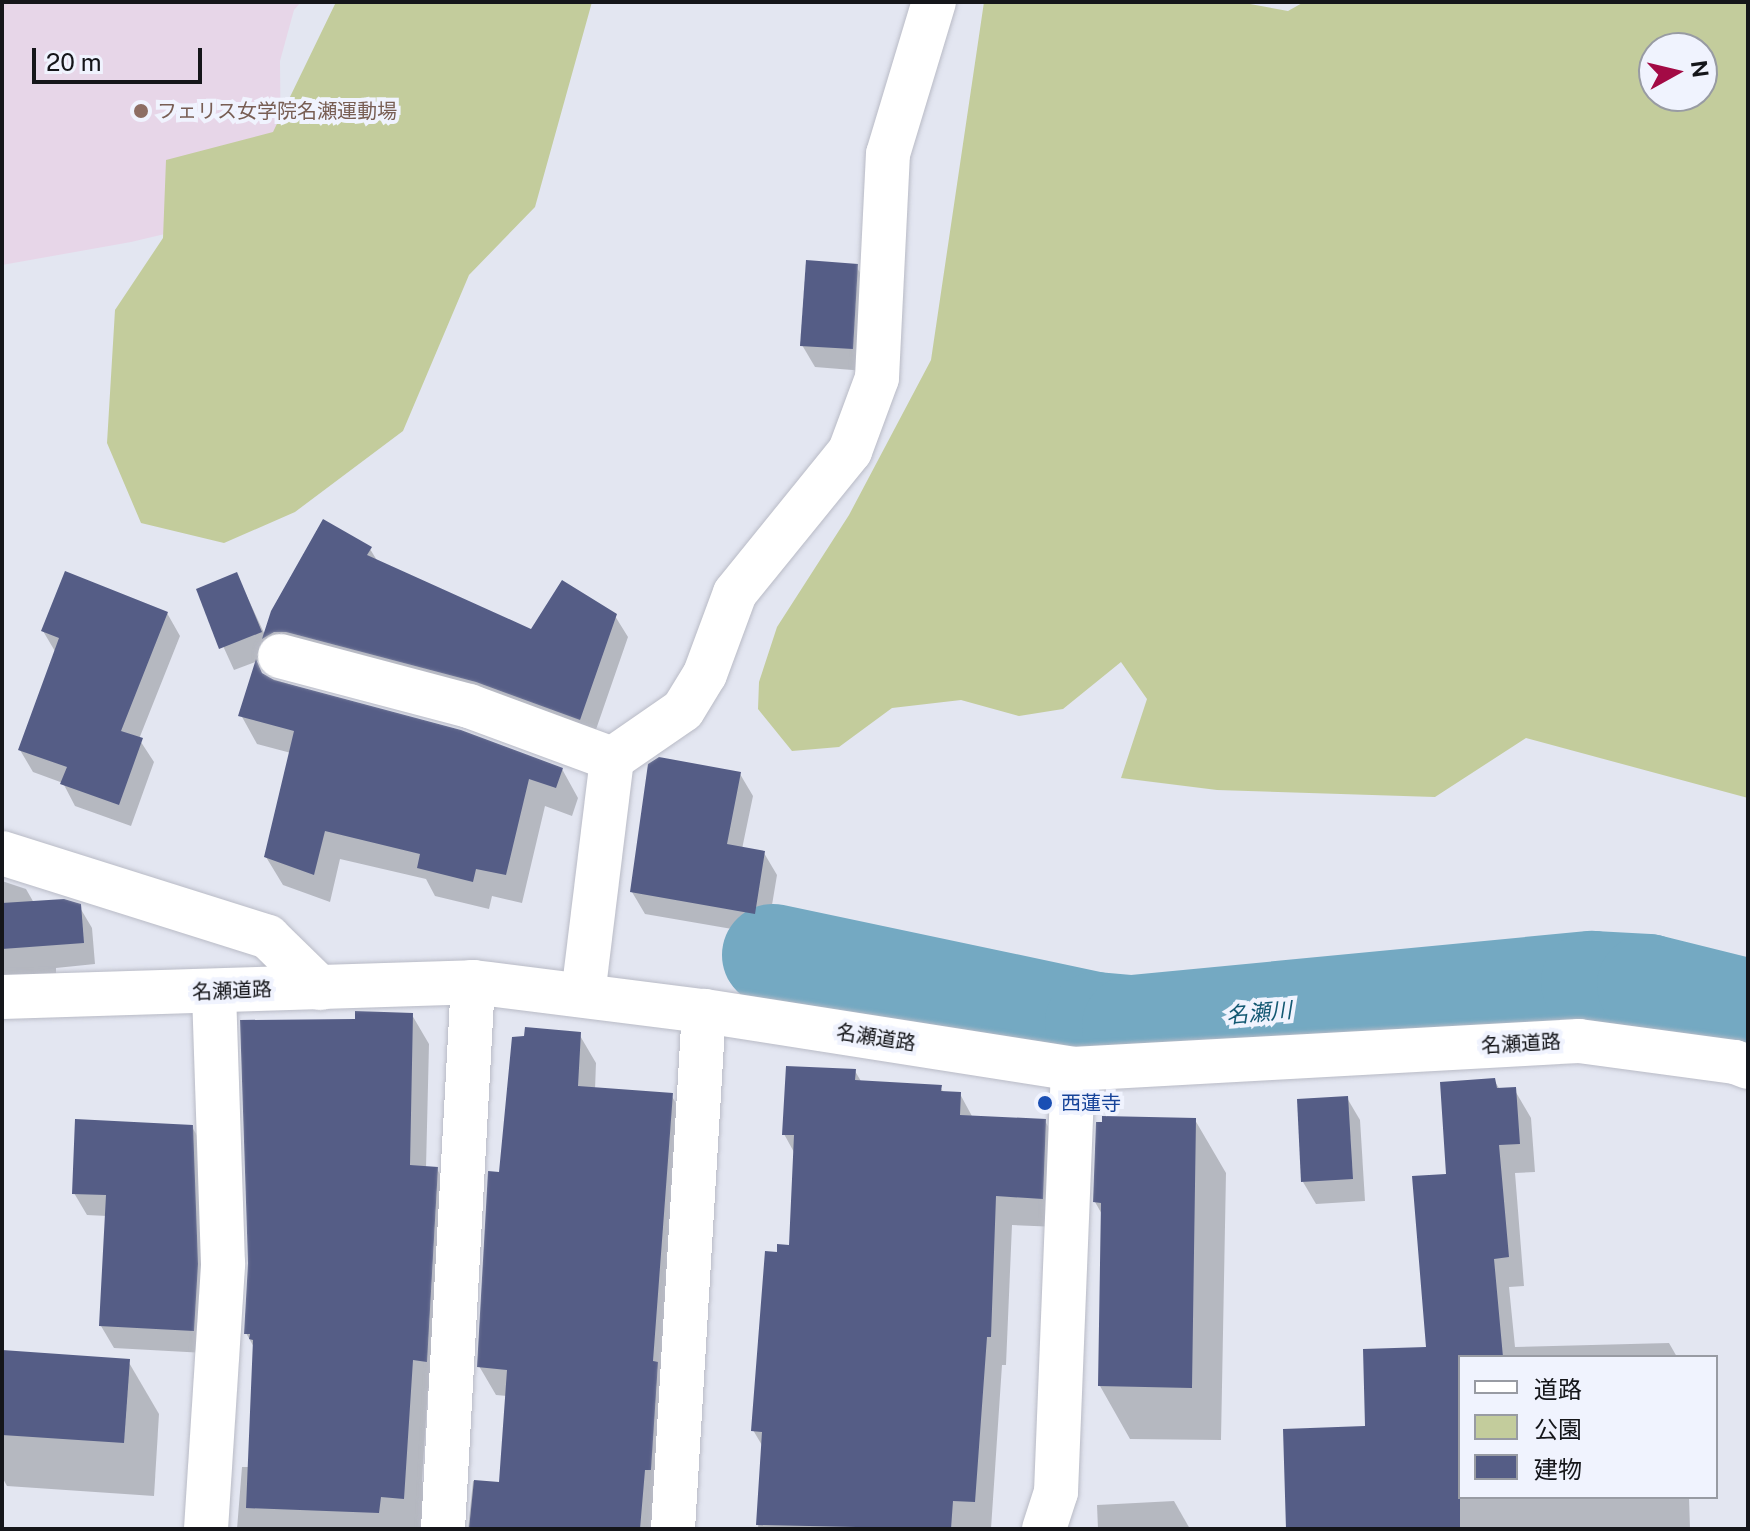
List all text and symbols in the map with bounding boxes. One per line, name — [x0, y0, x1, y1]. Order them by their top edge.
scale bar — [36, 32, 206, 82]
north arrow — [1638, 32, 1718, 112]
text: 20 m — [46, 48, 102, 76]
text: N — [1686, 59, 1714, 79]
place label: フェリス女学院名瀬運動場 — [157, 99, 397, 123]
marker: フェリス女学院名瀬運動場 — [132, 102, 150, 120]
street label: 名瀬道路 — [192, 978, 272, 1004]
water label: 名瀬川 — [1225, 997, 1293, 1029]
street label: 名瀬道路 — [835, 1020, 917, 1056]
street label: 名瀬道路 — [1480, 1030, 1562, 1058]
place label: 西蓮寺 — [1061, 1091, 1121, 1115]
marker: 西蓮寺 — [1036, 1094, 1054, 1112]
legend — [1458, 1355, 1718, 1499]
text: 道路 — [1534, 1375, 1582, 1403]
text: 公園 — [1534, 1415, 1582, 1443]
text: 建物 — [1534, 1455, 1582, 1483]

